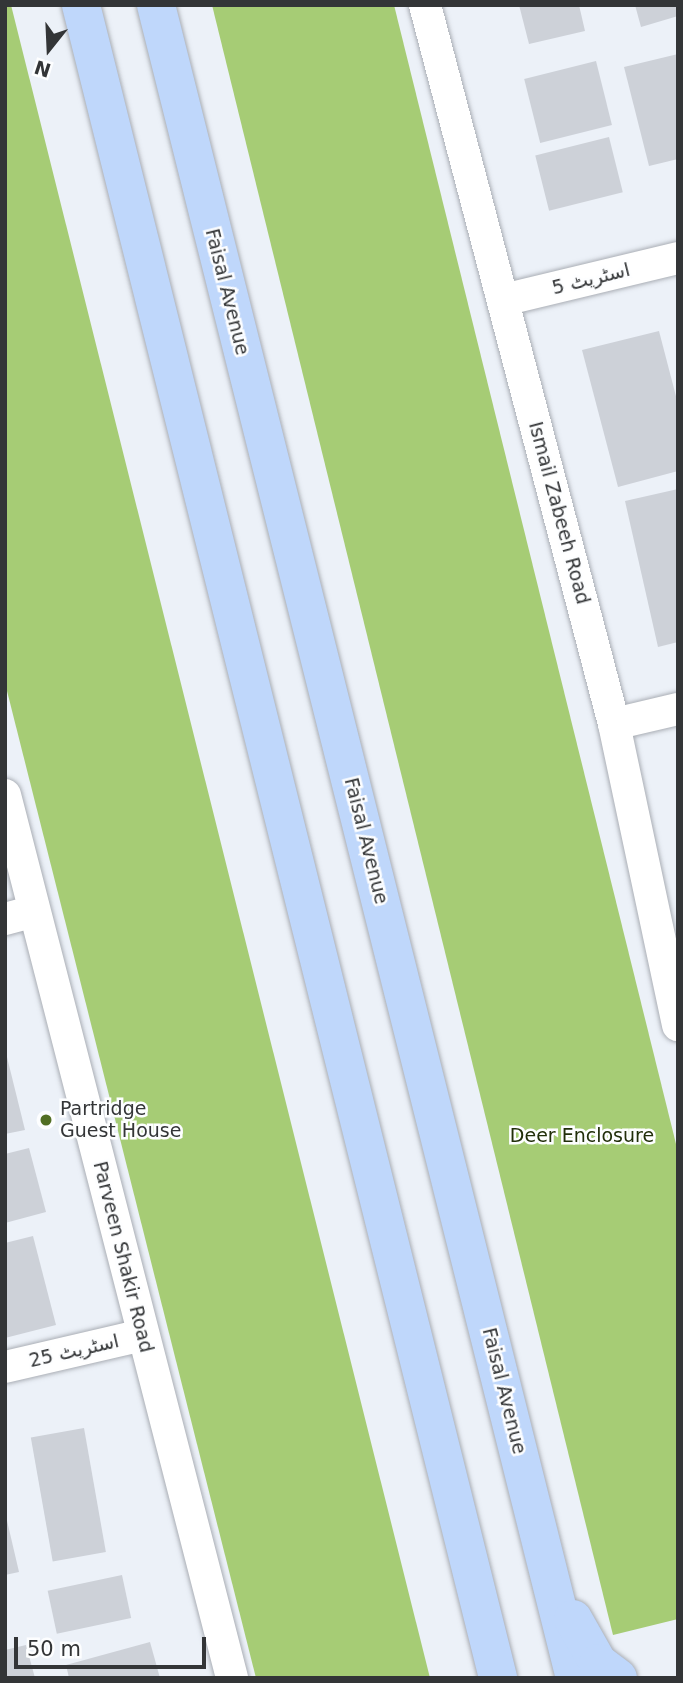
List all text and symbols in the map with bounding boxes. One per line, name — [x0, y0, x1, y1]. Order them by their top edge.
north arrow — [14, 14, 84, 84]
text: N — [32, 56, 53, 82]
street label: Faisal Avenue — [200, 226, 254, 358]
street label: اسٹریٹ 5 — [550, 258, 632, 300]
street label: Ismail Zabeeh Road — [524, 419, 594, 607]
street label: Faisal Avenue — [339, 775, 393, 907]
place label: Partridge Guest House — [60, 1098, 181, 1142]
marker: Partridge Guest House — [38, 1112, 54, 1128]
park label: Deer Enclosure — [510, 1125, 654, 1147]
street label: Parveen Shakir Road — [88, 1159, 158, 1355]
street label: Faisal Avenue — [477, 1325, 531, 1457]
street label: اسٹریٹ 25 — [27, 1330, 121, 1372]
scale bar — [18, 1624, 210, 1668]
text: 50 m — [27, 1637, 81, 1661]

